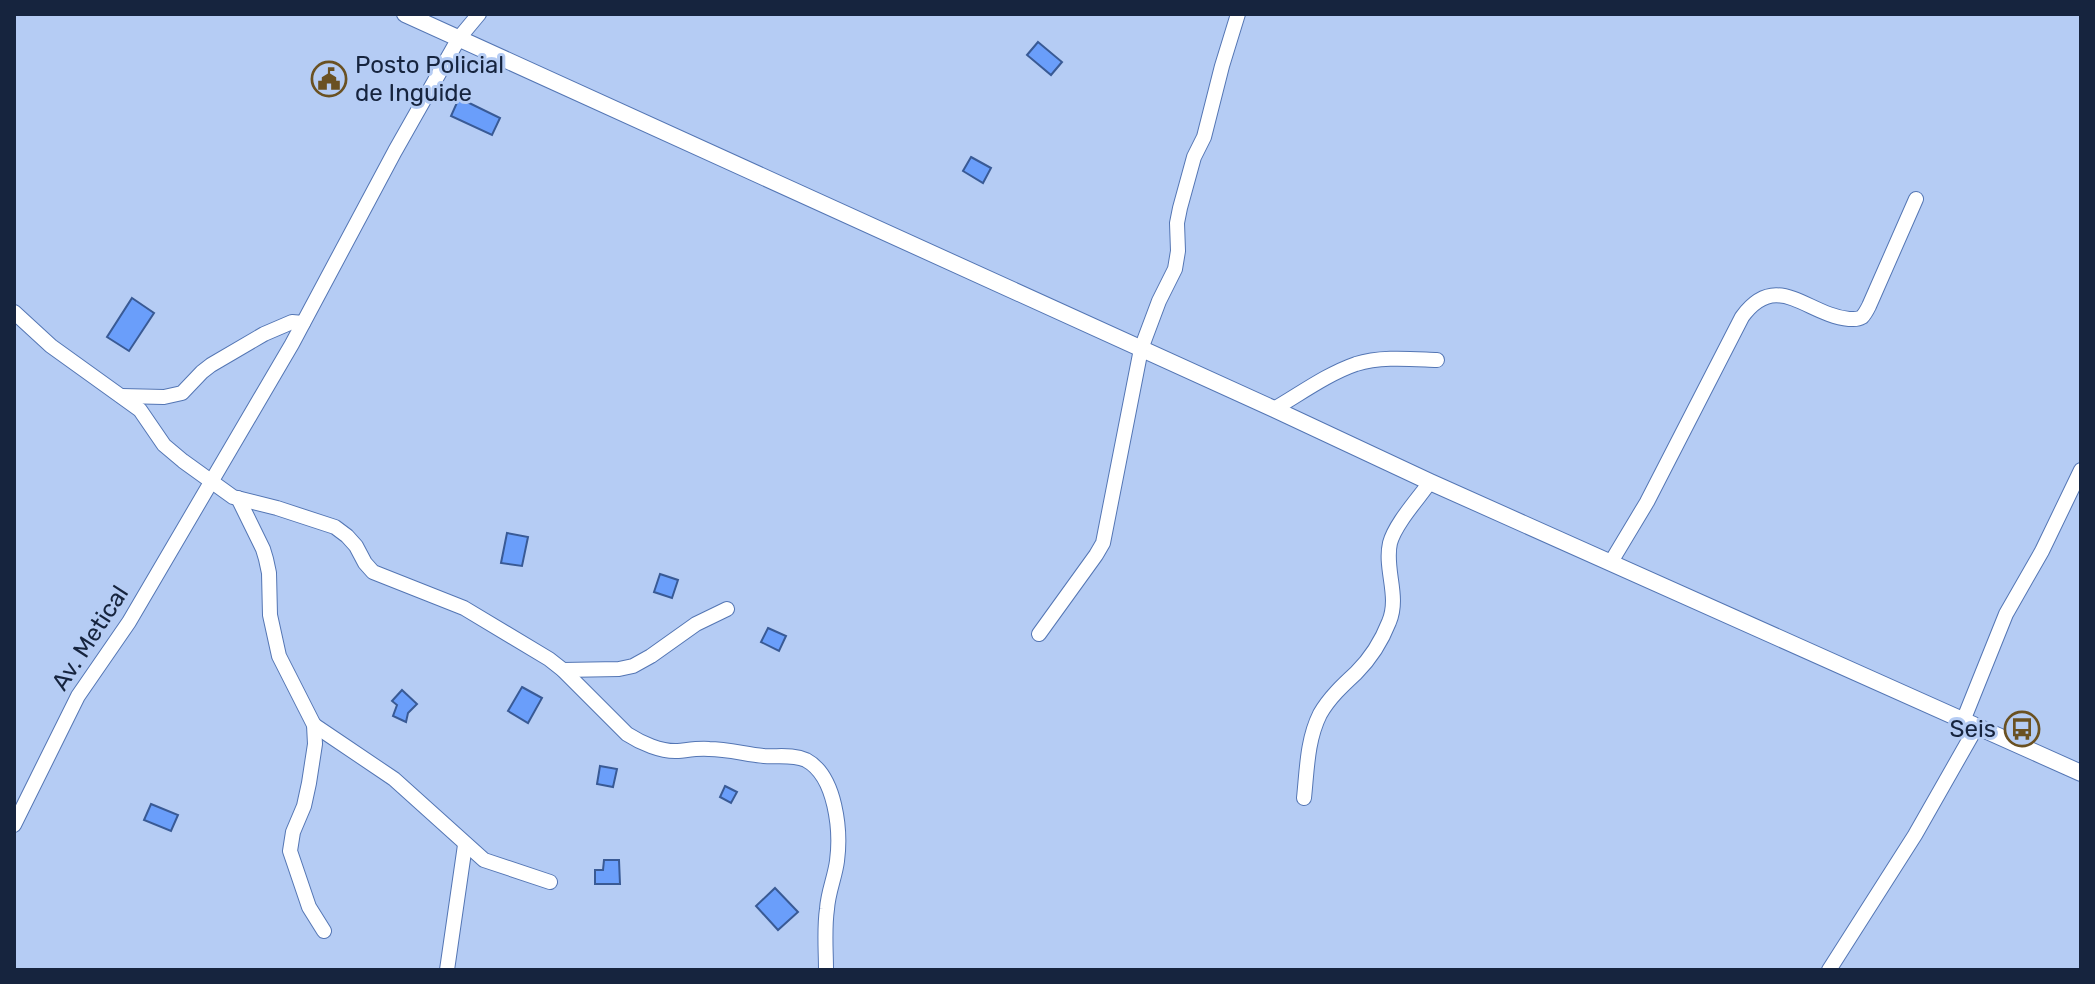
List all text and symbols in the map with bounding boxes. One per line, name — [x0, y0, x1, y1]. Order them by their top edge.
place label: Posto Policial de Inguide — [355, 51, 504, 107]
public building icon: Posto Policial de Inguide — [310, 60, 348, 98]
street label: Av. Metical — [46, 580, 134, 696]
bus stop icon: Seis — [2003, 710, 2041, 748]
place label: Seis — [1950, 715, 1996, 743]

